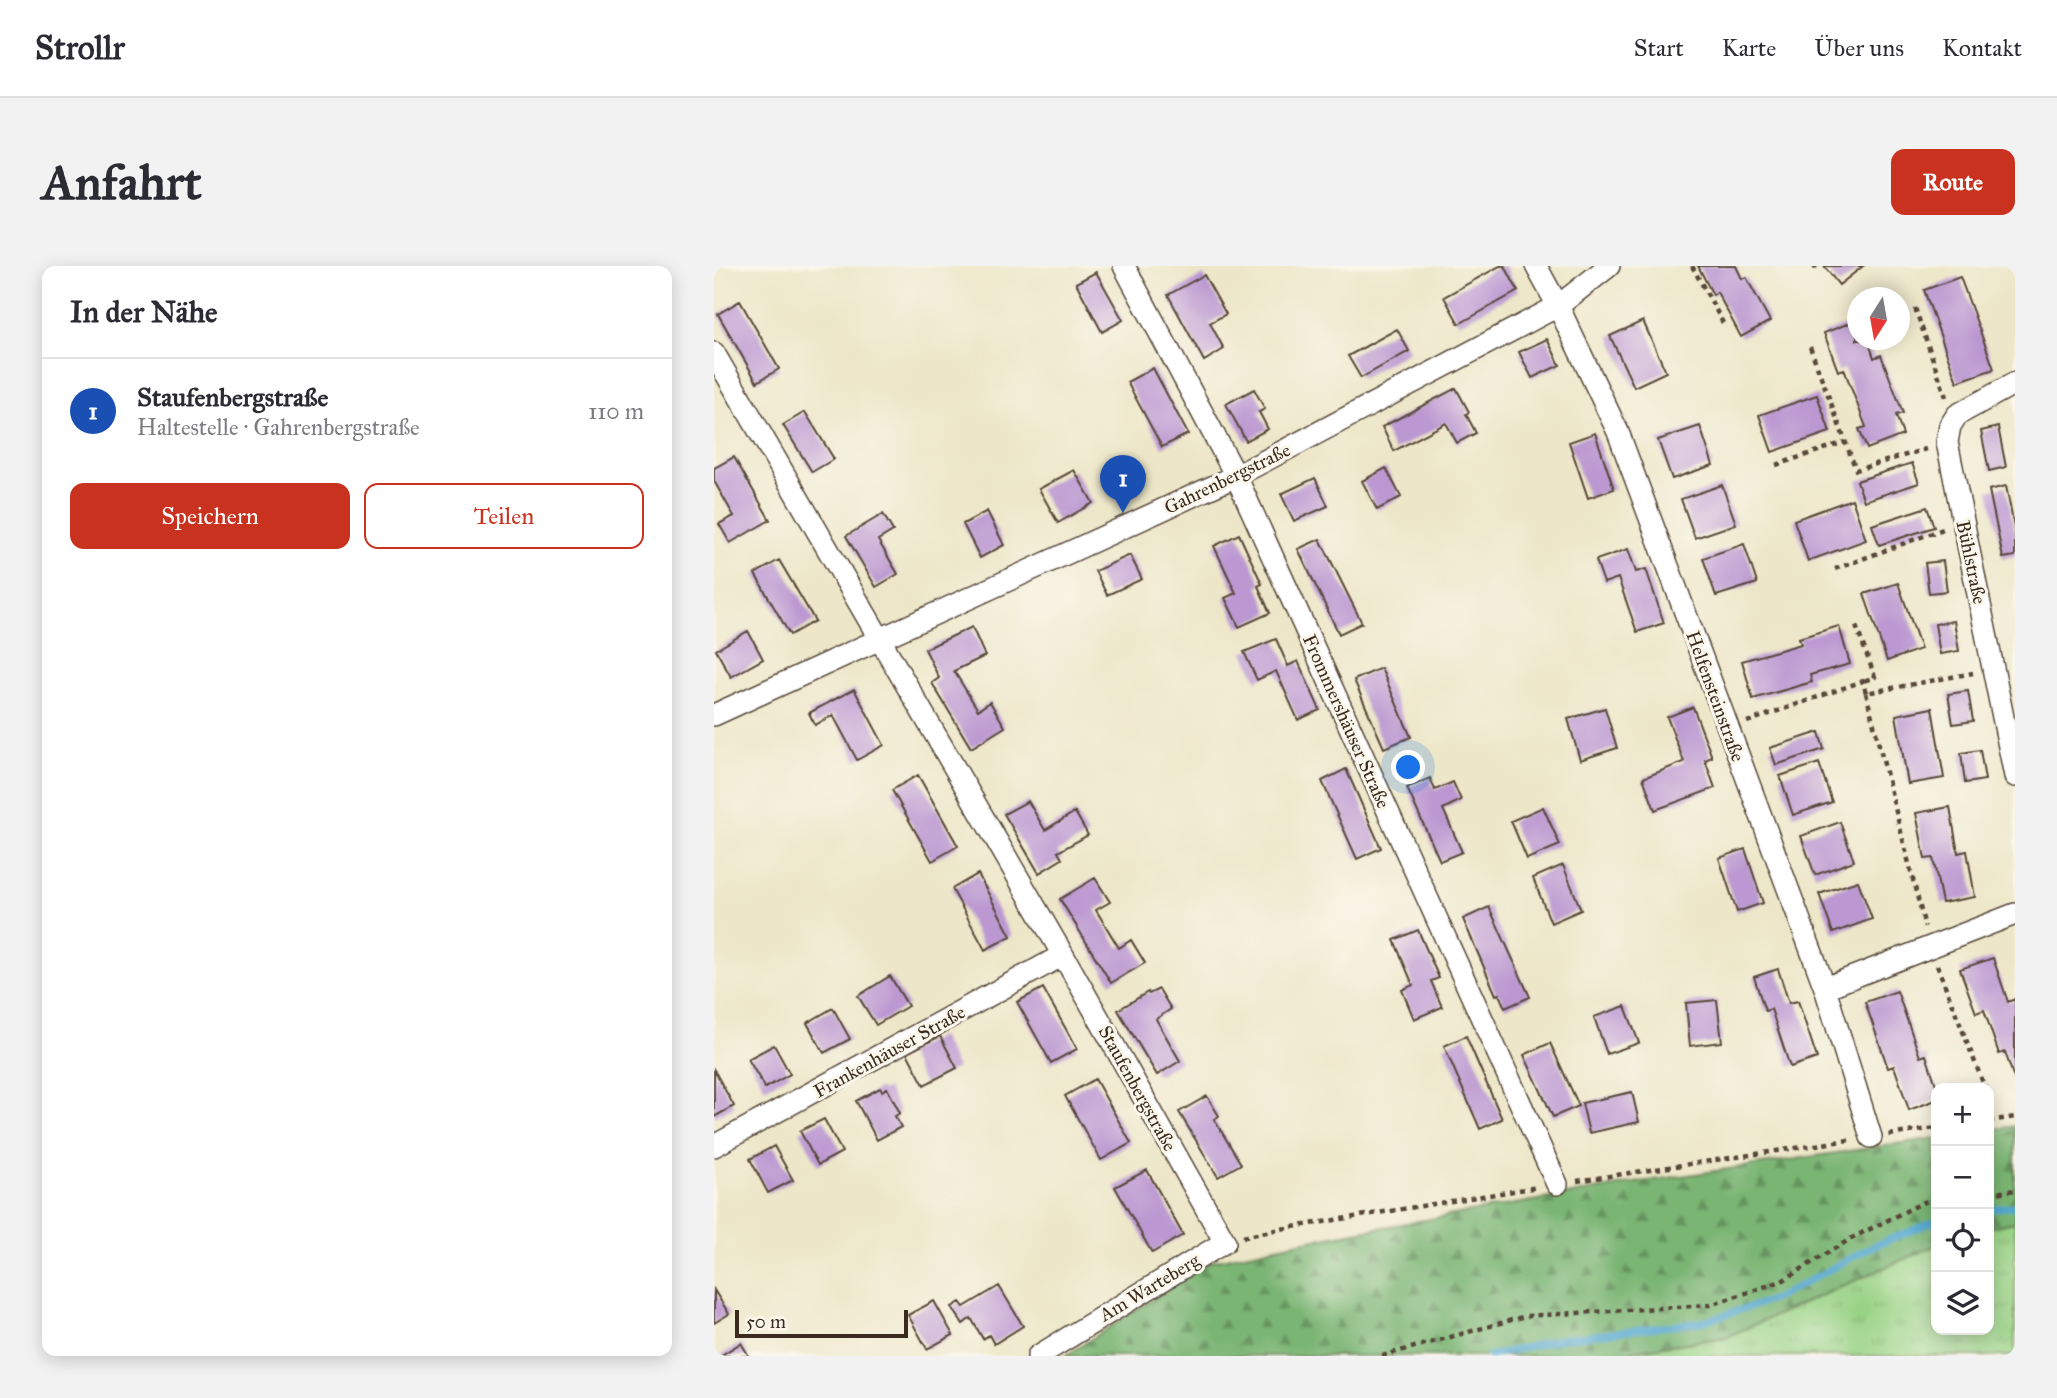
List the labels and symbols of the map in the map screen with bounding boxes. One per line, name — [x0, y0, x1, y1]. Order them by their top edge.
north arrow — [1847, 287, 1910, 350]
street label: Gahrenbergstraße — [1160, 438, 1294, 520]
pin: 1 — [1100, 455, 1146, 513]
street label: Bühlstraße — [1951, 518, 1992, 606]
street label: Helfensteinstraße — [1681, 628, 1750, 765]
street label: Frommershäuser Straße — [1298, 631, 1395, 812]
your location — [1391, 750, 1425, 784]
street label: Frankenhäuser Straße — [810, 1000, 969, 1103]
street label: Staufenbergstraße — [1093, 1022, 1182, 1156]
street label: Am Warteberg — [1094, 1248, 1204, 1328]
scale bar — [735, 1307, 908, 1339]

